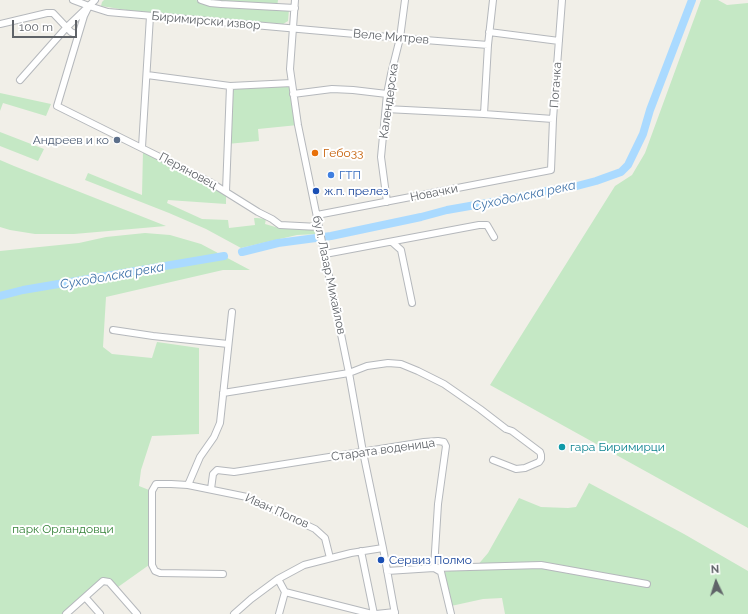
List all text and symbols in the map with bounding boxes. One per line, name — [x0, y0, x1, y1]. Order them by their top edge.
street label: Биримирски извор — [151, 9, 261, 33]
scale bar — [14, 12, 79, 38]
text: 100 m — [19, 20, 53, 34]
street label: Веле Митрев — [352, 27, 430, 47]
street label: Календерска — [377, 62, 401, 140]
street label: Погачка — [547, 62, 565, 108]
place label: Андреев и ко — [33, 133, 109, 147]
marker: Андреев и ко — [112, 135, 122, 145]
place label: Гебо33 — [323, 146, 363, 160]
marker: Гебо33 — [310, 148, 320, 158]
street label: Перяновец — [156, 150, 220, 192]
place label: ГТП — [339, 168, 361, 182]
marker: ГТП — [326, 170, 336, 180]
water label: Суходолска река — [471, 177, 577, 215]
street label: Новачки — [409, 181, 459, 205]
place label: ж.п. прелез — [324, 184, 389, 198]
marker: ж.п. прелез — [311, 186, 321, 196]
street label: бул. Лазар Михайлов — [309, 214, 349, 336]
water label: Суходолска река — [59, 259, 165, 293]
street label: Старата воденица — [330, 436, 436, 464]
place label: гара Биримирци — [570, 440, 665, 454]
marker: гара Биримирци — [557, 442, 567, 452]
street label: Иван Попов — [243, 491, 311, 531]
park label: парк Орландовци — [12, 522, 114, 536]
place label: Сервиз Полмо — [389, 553, 472, 567]
marker: Сервиз Полмо — [376, 555, 386, 565]
north arrow — [696, 562, 736, 602]
text: N — [710, 563, 720, 576]

